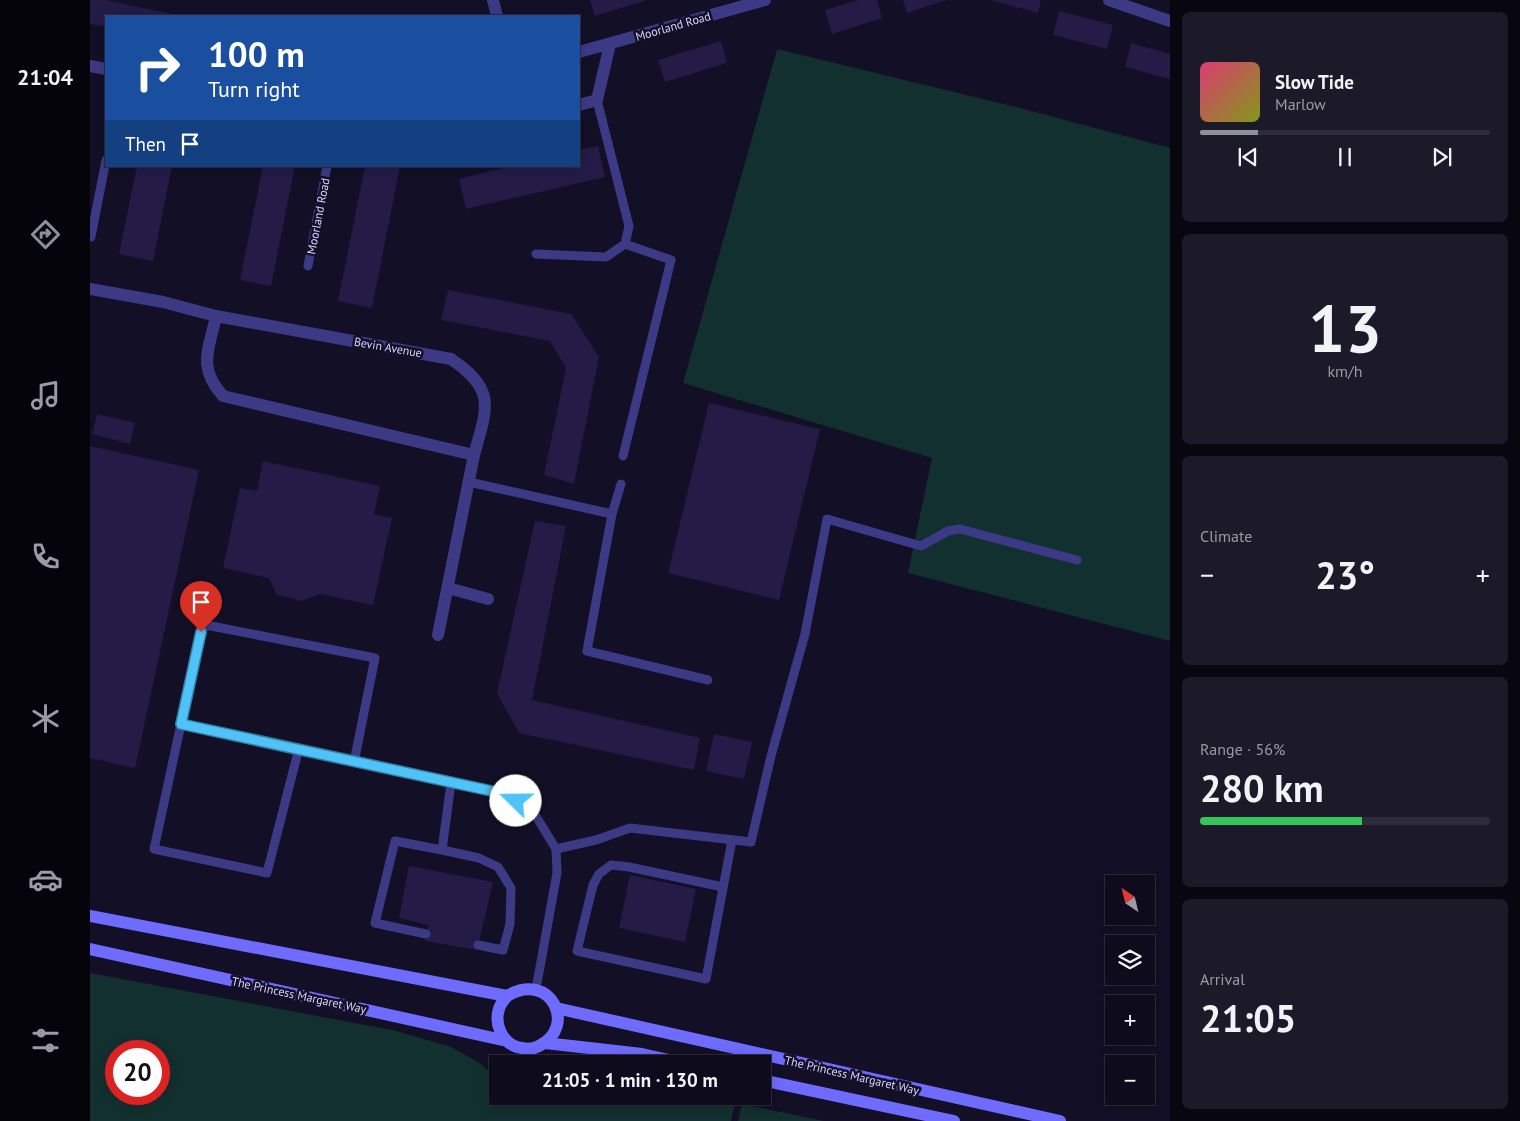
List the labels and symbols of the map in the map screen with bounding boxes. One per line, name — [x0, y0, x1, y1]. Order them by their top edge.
street label: Moorland Road — [634, 8, 712, 44]
street label: Moorland Road — [303, 177, 333, 255]
street label: Bevin Avenue — [353, 334, 423, 360]
pin — [180, 581, 222, 632]
position arrow — [489, 774, 541, 826]
north arrow — [1105, 875, 1155, 925]
street label: The Princess Margaret Way — [230, 973, 368, 1017]
speed limit sign: 20 — [105, 1040, 170, 1105]
street label: The Princess Margaret Way — [783, 1052, 921, 1098]

